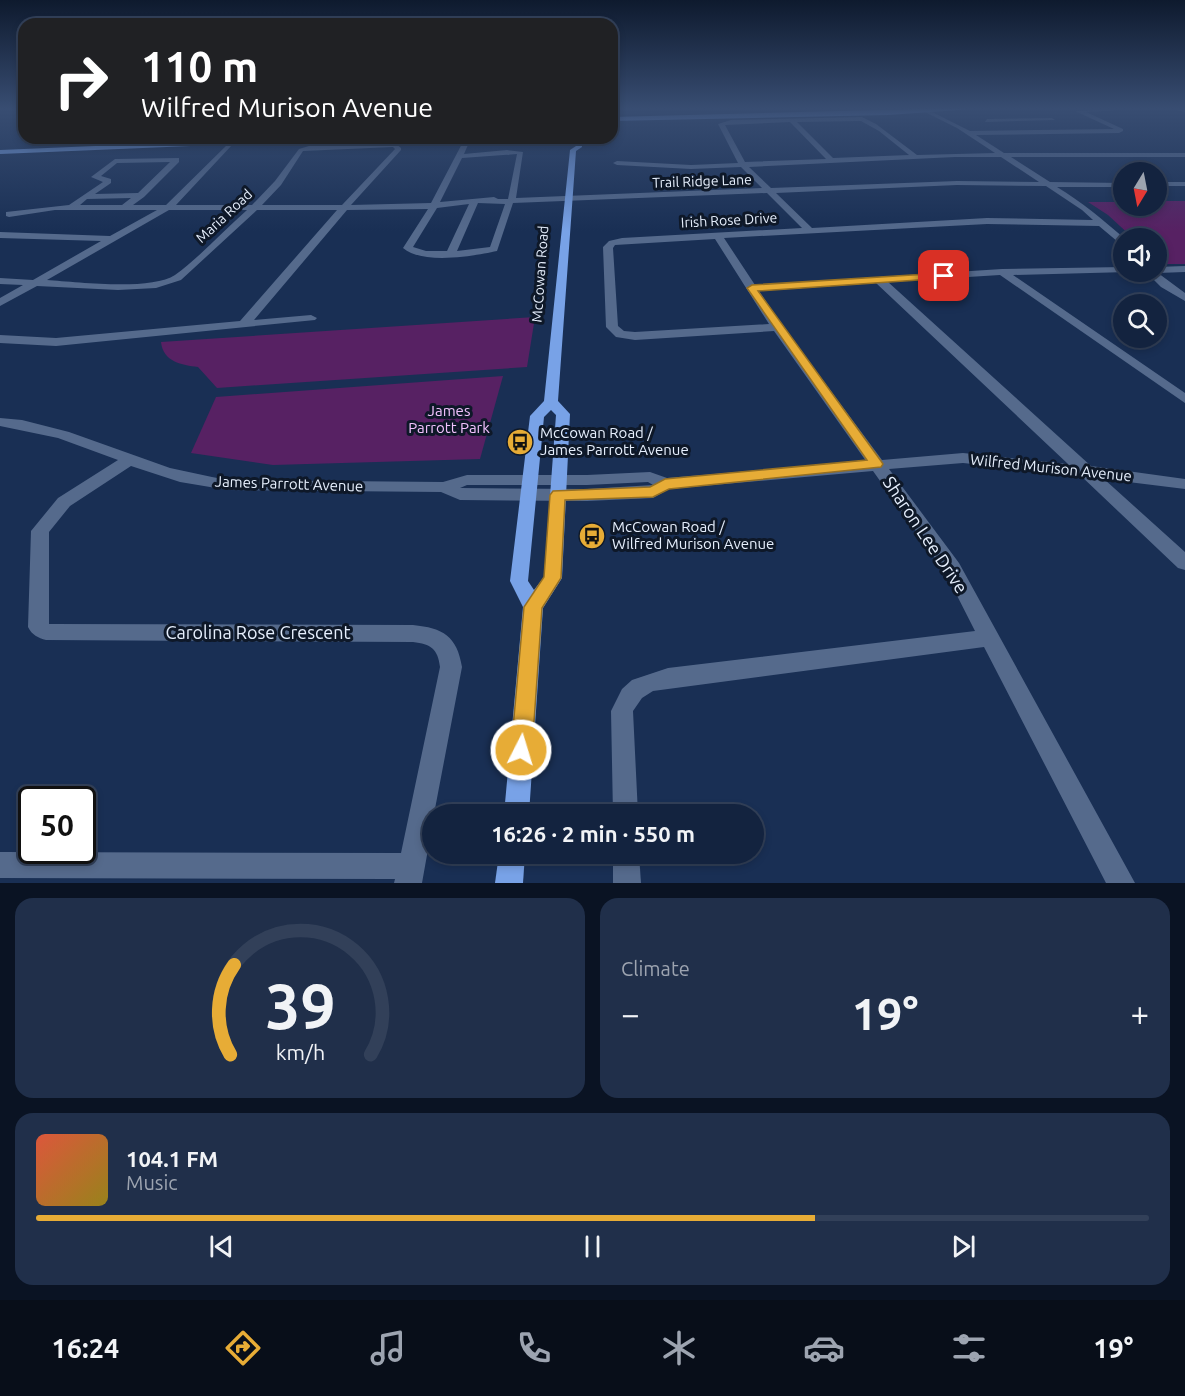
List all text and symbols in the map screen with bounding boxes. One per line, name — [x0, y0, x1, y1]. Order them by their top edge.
icon: right — [42, 42, 120, 120]
text: 110 m — [141, 43, 258, 90]
text: Wilfred Murison Avenue — [141, 92, 433, 122]
north arrow — [1113, 162, 1167, 216]
map controls — [1113, 162, 1167, 348]
street label: Trail Ridge Lane — [652, 171, 752, 191]
street label: Maria Road — [193, 186, 255, 246]
street label: Irish Rose Drive — [680, 209, 778, 231]
street label: McCowan Road — [529, 225, 551, 323]
button: sound — [1113, 228, 1167, 282]
pin — [918, 250, 969, 301]
icon: arrive — [927, 259, 960, 292]
button: search — [1113, 294, 1167, 348]
park label: James Parrott Park — [408, 402, 490, 436]
place label: McCowan Road / James Parrott Avenue — [540, 424, 689, 458]
bus stop icon: McCowan Road / James Parrott Avenue — [505, 427, 535, 457]
street label: Wilfred Murison Avenue — [969, 451, 1133, 484]
street label: James Parrott Avenue — [214, 472, 364, 495]
street label: Sharon Lee Drive — [879, 472, 972, 597]
place label: McCowan Road / Wilfred Murison Avenue — [612, 518, 774, 552]
bus stop icon: McCowan Road / Wilfred Murison Avenue — [577, 521, 607, 551]
street label: Carolina Rose Crescent — [165, 622, 351, 642]
position arrow — [489, 718, 553, 782]
speed limit sign: 50 — [18, 786, 96, 864]
text: 16:26 · 2 min · 550 m — [491, 821, 695, 846]
text: Climate — [621, 957, 690, 980]
text: 39 — [265, 971, 335, 1041]
text: 19° — [852, 988, 918, 1039]
text: − — [621, 995, 640, 1032]
text: + — [1130, 995, 1149, 1032]
text: km/h — [275, 1040, 325, 1064]
text: 104.1 FM — [126, 1146, 218, 1171]
text: Music — [126, 1171, 178, 1194]
icon: previous — [205, 1230, 238, 1263]
icon: pause — [576, 1230, 609, 1263]
icon: next — [947, 1230, 980, 1263]
icon: directions — [222, 1327, 264, 1369]
icon: music — [367, 1327, 409, 1369]
icon: phone — [513, 1327, 555, 1369]
icon: climate — [658, 1327, 700, 1369]
icon: car — [803, 1327, 845, 1369]
icon: filters — [948, 1327, 990, 1369]
text: 16:24 — [52, 1333, 119, 1363]
text: 19° — [1093, 1333, 1133, 1363]

